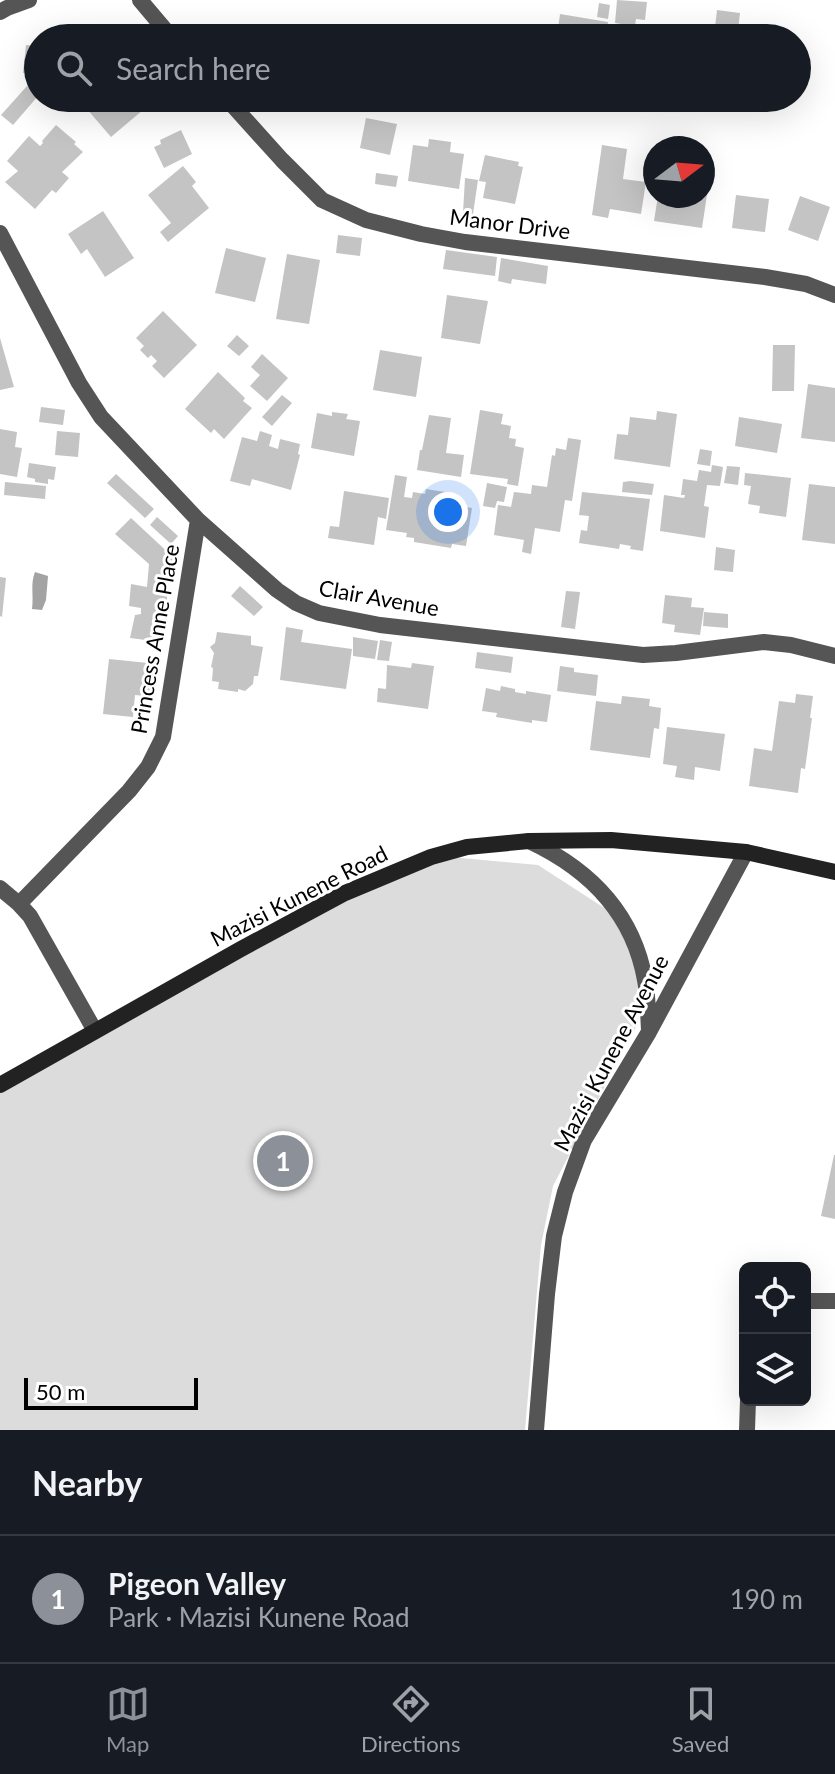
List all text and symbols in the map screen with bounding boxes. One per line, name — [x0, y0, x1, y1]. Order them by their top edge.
search box — [24, 24, 811, 112]
icon: search — [52, 46, 96, 90]
text: Search here — [116, 50, 271, 86]
north arrow — [643, 136, 715, 208]
street label: Manor Drive — [448, 203, 572, 244]
your location — [428, 492, 468, 532]
street label: Princess Anne Place — [125, 542, 184, 736]
street label: Clair Avenue — [317, 574, 441, 621]
street label: Mazisi Kunene Road — [206, 839, 392, 952]
street label: Mazisi Kunene Avenue — [547, 950, 674, 1156]
pin: 1 — [257, 1131, 309, 1191]
map controls — [739, 1262, 811, 1406]
button: locate — [739, 1262, 811, 1334]
button: layers — [739, 1334, 811, 1406]
scale bar — [24, 1374, 198, 1410]
text: 50 m — [36, 1378, 85, 1405]
text: Nearby — [32, 1462, 143, 1503]
text: Pigeon Valley — [108, 1565, 286, 1601]
text: 1 — [50, 1583, 66, 1615]
text: 190 m — [730, 1583, 803, 1615]
text: Park · Mazisi Kunene Road — [108, 1601, 410, 1633]
tab: Map — [106, 1682, 150, 1757]
tab: Directions — [361, 1682, 460, 1757]
tab: Saved — [672, 1682, 729, 1757]

